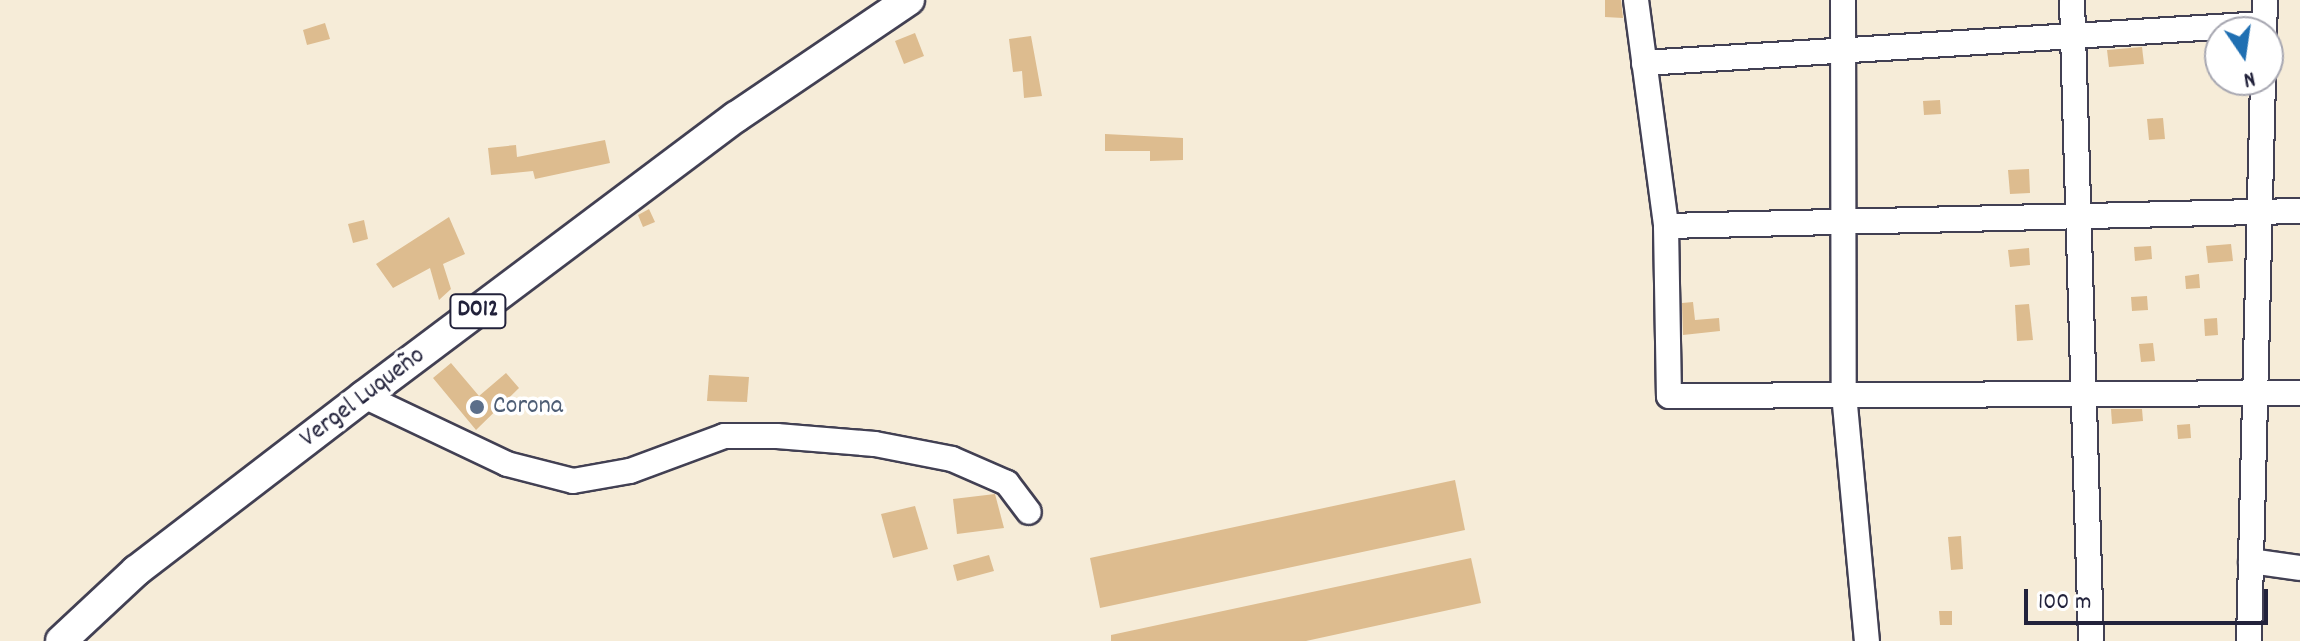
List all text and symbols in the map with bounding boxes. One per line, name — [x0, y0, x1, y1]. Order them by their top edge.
north arrow — [2204, 16, 2284, 96]
text: N — [2240, 62, 2258, 94]
road number: D012 — [448, 291, 508, 331]
street label: Vergel Luqueño — [294, 341, 432, 455]
place label: Corona — [493, 391, 563, 423]
marker: Corona — [468, 398, 486, 416]
scale bar — [2028, 573, 2272, 623]
text: 100 m — [2038, 586, 2091, 620]

